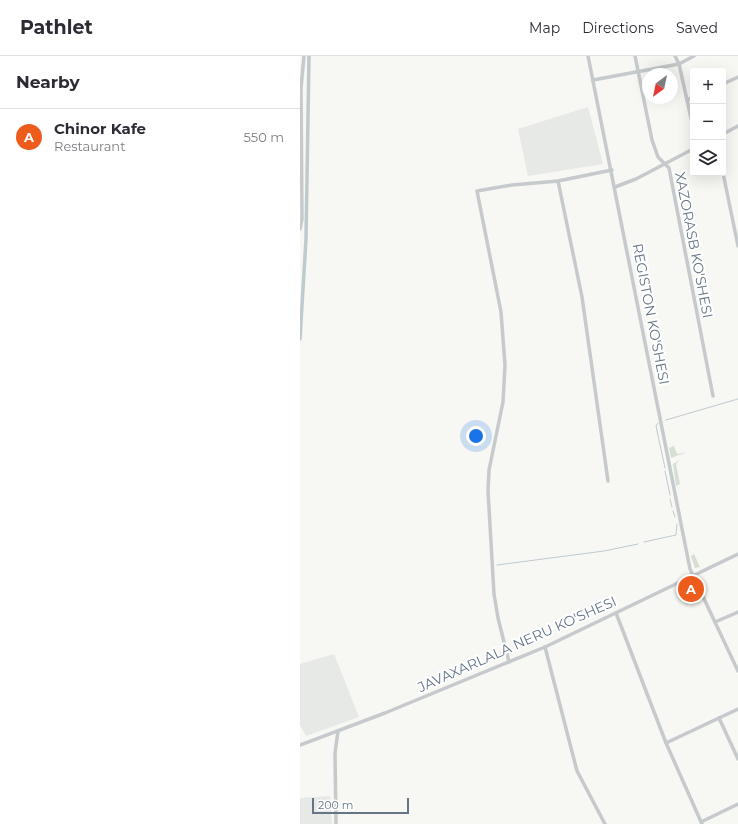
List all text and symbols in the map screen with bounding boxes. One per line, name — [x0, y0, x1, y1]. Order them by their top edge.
text: Pathlet — [20, 16, 93, 39]
text: Map — [529, 19, 560, 37]
text: Directions — [582, 19, 654, 37]
text: Saved — [676, 19, 718, 37]
north arrow — [642, 68, 678, 104]
map controls — [690, 68, 726, 176]
button: + — [690, 68, 726, 104]
text: Nearby — [16, 72, 80, 92]
button: − — [690, 104, 726, 140]
text: Chinor Kafe — [54, 119, 146, 138]
text: A — [24, 129, 34, 145]
text: 550 m — [244, 129, 284, 145]
text: Restaurant — [54, 138, 125, 154]
button: layers — [690, 140, 726, 176]
street label: XAZORASB KO'SHESI — [671, 170, 717, 320]
street label: REGISTON KO'SHESI — [628, 242, 674, 386]
your location — [466, 426, 486, 446]
pin: A — [678, 574, 704, 604]
street label: JAVAXARLALA NERU KO'SHESI — [414, 592, 619, 697]
scale bar — [312, 796, 409, 815]
text: 200 m — [318, 798, 353, 812]

